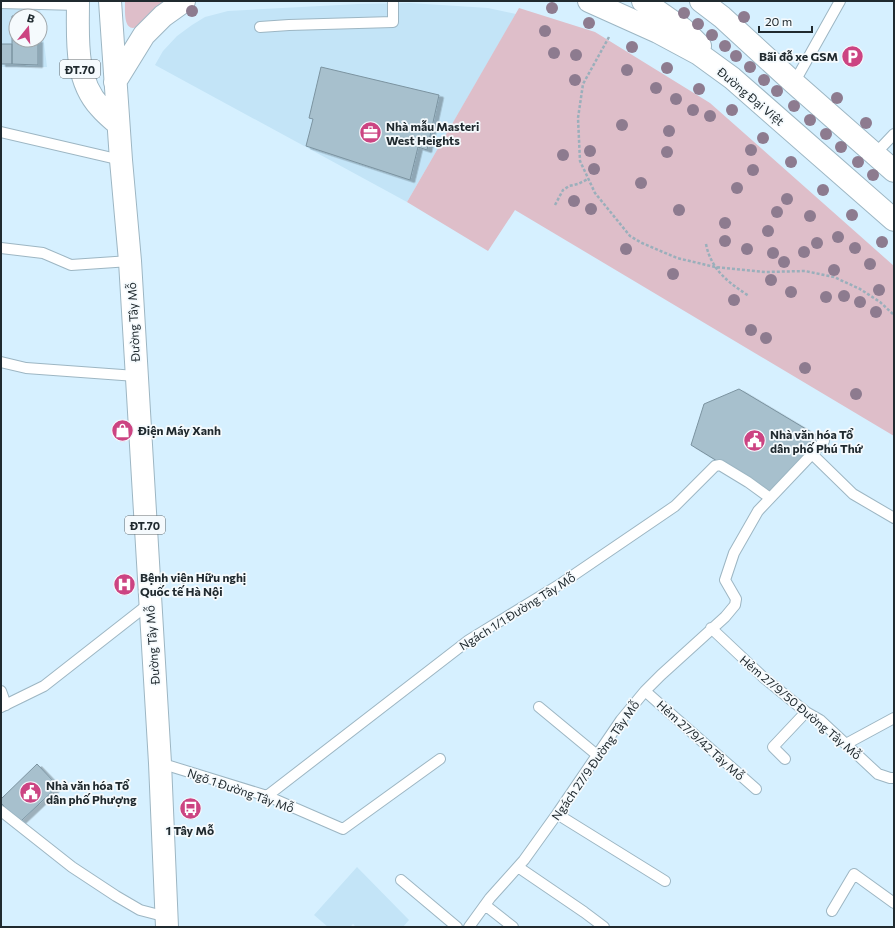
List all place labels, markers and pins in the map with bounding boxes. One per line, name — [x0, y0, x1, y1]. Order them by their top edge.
parking icon: Bãi đỗ xe GSM — [840, 43, 866, 69]
place label: Bãi đỗ xe GSM — [759, 49, 838, 63]
place label: Nhà mẫu Masteri West Heights — [386, 119, 479, 147]
office icon: Nhà mẫu Masteri West Heights — [357, 120, 383, 146]
shop icon: Điện Máy Xanh — [109, 417, 135, 443]
place label: Điện Máy Xanh — [137, 423, 221, 438]
place label: Nhà văn hóa Tổ dân phố Phú Thứ — [770, 427, 864, 455]
public building icon: Nhà văn hóa Tổ dân phố Phú Thứ — [742, 428, 768, 454]
place label: Bệnh viện Hữu nghị Quốc tế Hà Nội — [140, 570, 246, 599]
hospital icon: Bệnh viện Hữu nghị Quốc tế Hà Nội — [112, 571, 138, 597]
place label: Nhà văn hóa Tổ dân phố Phượng — [46, 778, 137, 807]
public building icon: Nhà văn hóa Tổ dân phố Phượng — [17, 779, 43, 805]
bus stop icon: 1 Tây Mỗ — [177, 796, 203, 822]
place label: 1 Tây Mỗ — [166, 823, 214, 837]

